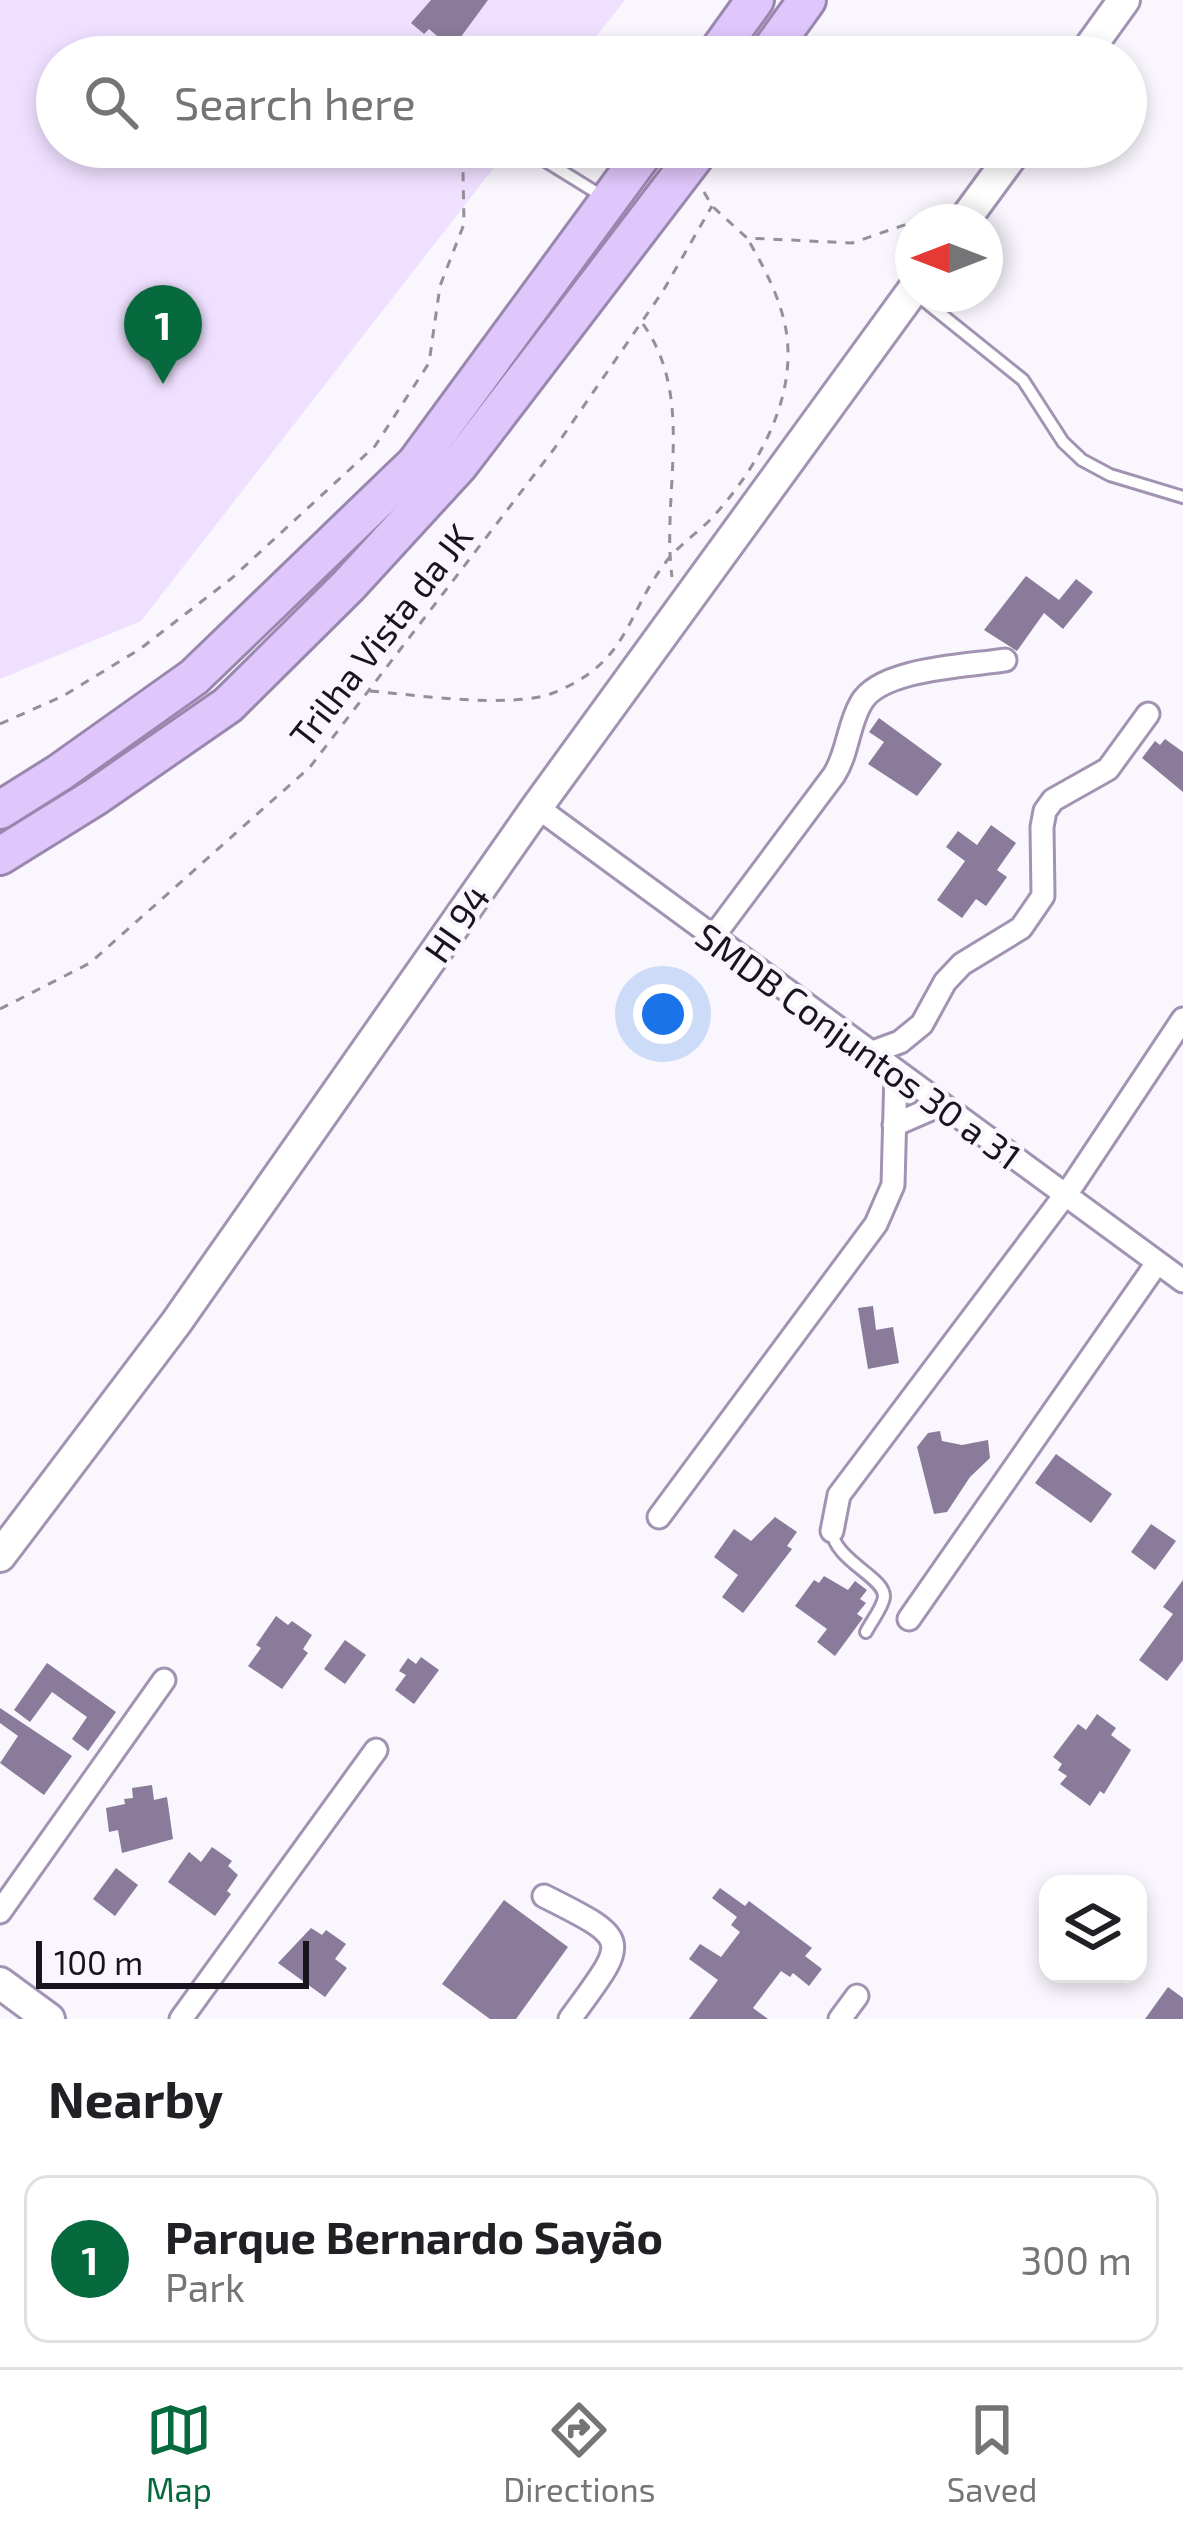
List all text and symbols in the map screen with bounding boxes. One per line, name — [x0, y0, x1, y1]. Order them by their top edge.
search box — [36, 36, 1147, 168]
icon: search — [78, 69, 144, 135]
text: Search here — [174, 75, 416, 129]
north arrow — [895, 204, 1003, 312]
pin: 1 — [124, 285, 202, 384]
street label: Trilha Vista da JK — [280, 515, 480, 755]
street label: HI 94 — [414, 876, 498, 970]
street label: SMDB Conjuntos 30 a 31 — [688, 913, 1030, 1177]
your location — [633, 984, 693, 1044]
map controls — [1039, 1875, 1147, 1983]
button: layers — [1039, 1875, 1147, 1983]
scale bar — [36, 1935, 309, 1988]
text: 100 m — [54, 1942, 143, 1982]
text: Nearby — [48, 2067, 223, 2128]
text: Parque Bernardo Sayão — [165, 2209, 663, 2263]
text: 1 — [82, 2236, 98, 2283]
text: 300 m — [1020, 2236, 1132, 2283]
text: Park — [165, 2263, 245, 2310]
tab: Map — [146, 2397, 212, 2509]
tab: Directions — [503, 2397, 655, 2509]
tab: Saved — [947, 2397, 1037, 2509]

